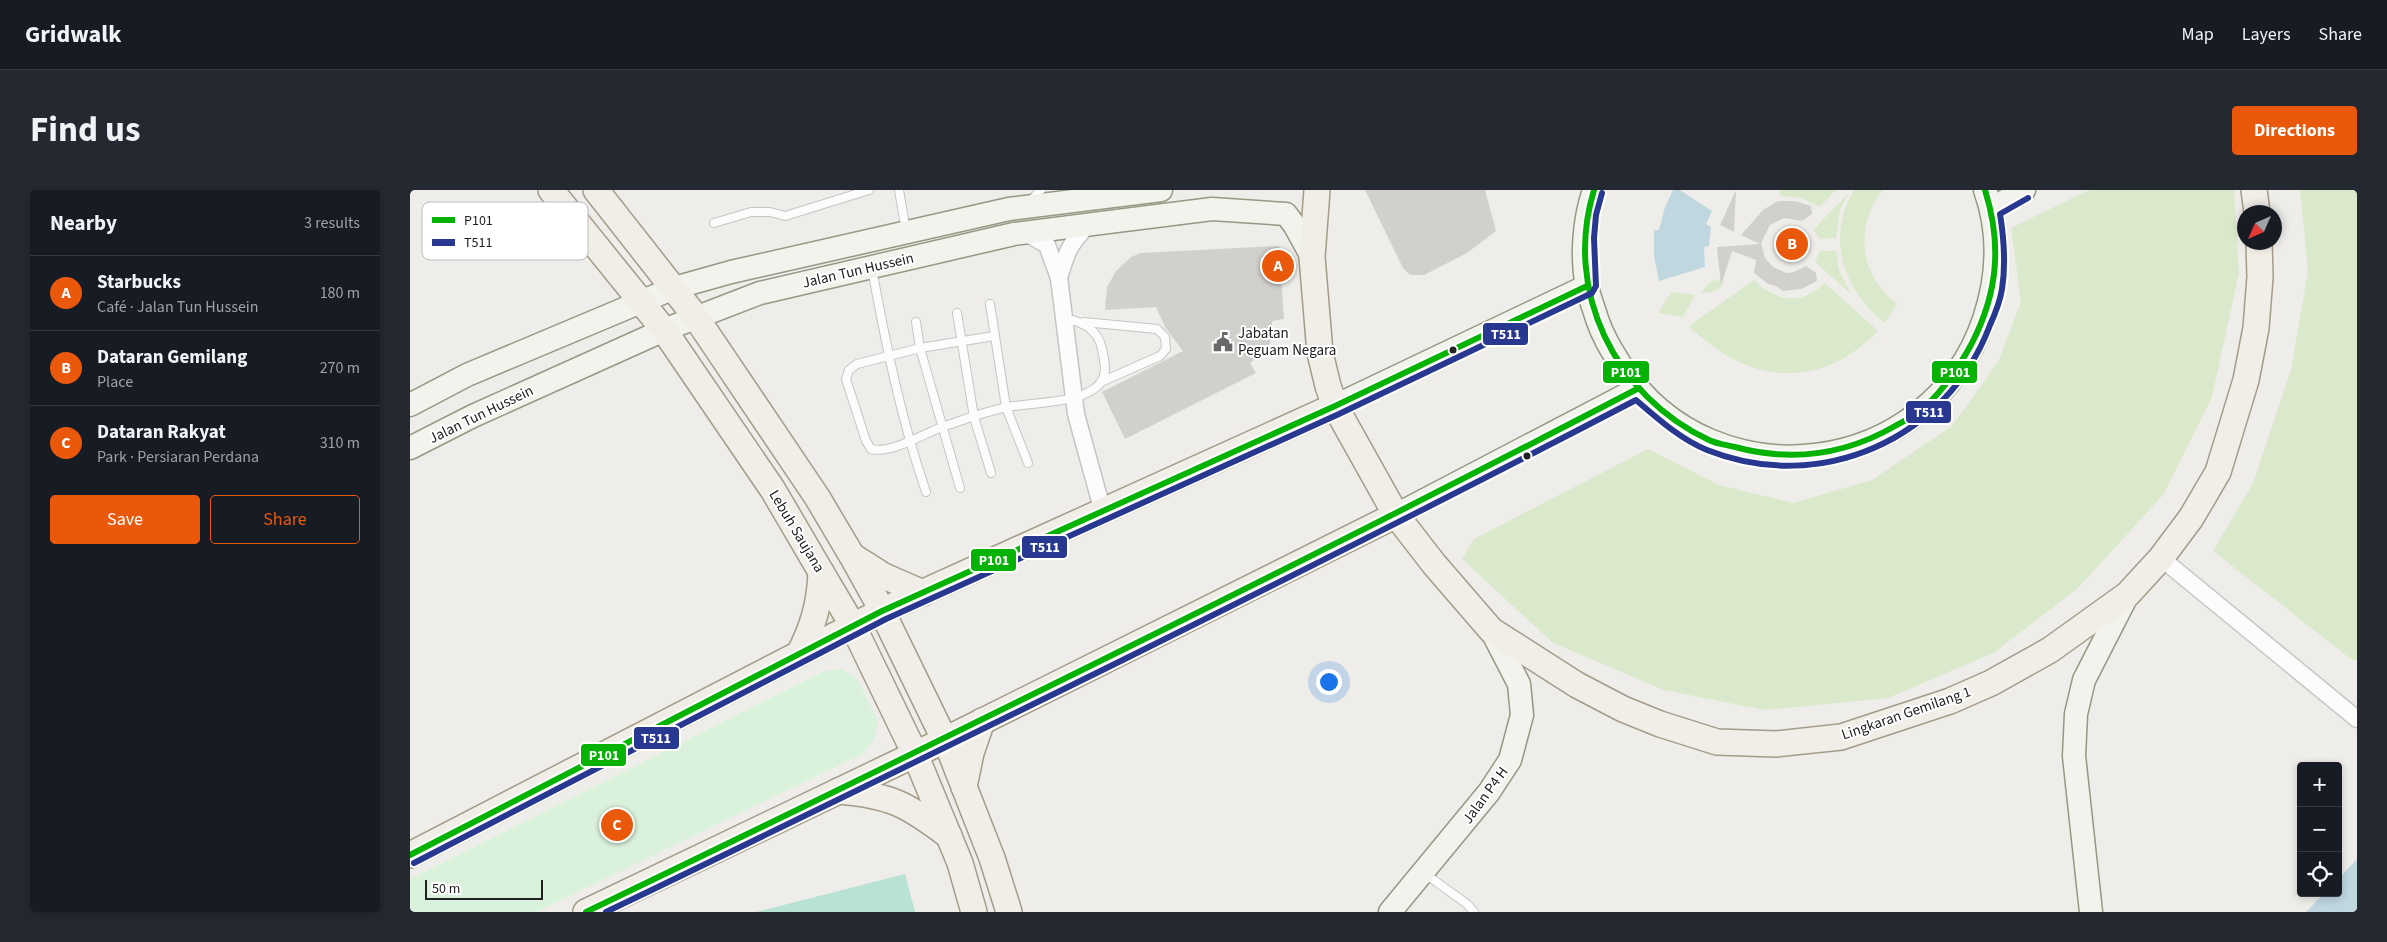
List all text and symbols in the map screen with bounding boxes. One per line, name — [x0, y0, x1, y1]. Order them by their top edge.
text: Gridwalk — [25, 17, 121, 52]
text: Map — [2182, 22, 2214, 47]
text: Layers — [2242, 22, 2291, 47]
text: Share — [2319, 22, 2362, 47]
text: Find us — [30, 105, 140, 155]
button: Directions — [2232, 106, 2357, 155]
legend — [422, 202, 588, 260]
north arrow — [2237, 205, 2282, 250]
text: Nearby — [50, 208, 117, 238]
text: P101 — [464, 211, 493, 231]
text: 3 results — [304, 212, 360, 234]
pin: B — [1776, 225, 1808, 263]
text: T511 — [464, 233, 492, 253]
street label: Jalan Tun Hussein — [800, 247, 916, 294]
pin: A — [1262, 247, 1294, 285]
text: Starbucks — [97, 269, 181, 296]
text: A — [61, 282, 71, 304]
text: 180 m — [320, 282, 360, 304]
text: Café · Jalan Tun Hussein — [97, 296, 259, 318]
line badge: T511 — [1482, 322, 1529, 346]
place label: Jabatan Peguam Negara — [1238, 323, 1336, 361]
text: T511 — [1491, 325, 1521, 345]
public building icon: Jabatan Peguam Negara — [1212, 331, 1234, 353]
text: Dataran Gemilang — [97, 344, 247, 371]
unlabelled marker — [1448, 345, 1458, 355]
text: B — [61, 357, 71, 379]
text: 270 m — [320, 357, 360, 379]
line badge: P101 — [1602, 360, 1650, 384]
line badge: P101 — [1931, 360, 1978, 384]
text: P101 — [1611, 363, 1641, 383]
text: P101 — [1940, 363, 1970, 383]
text: Place — [97, 371, 133, 393]
street label: Jalan Tun Hussein — [425, 380, 537, 449]
line badge: T511 — [1905, 400, 1952, 424]
text: T511 — [1914, 403, 1944, 423]
text: Dataran Rakyat — [97, 419, 226, 446]
text: C — [61, 432, 71, 454]
text: 310 m — [320, 432, 360, 454]
text: Park · Persiaran Perdana — [97, 446, 259, 468]
unlabelled marker — [1522, 451, 1532, 461]
street label: Lebuh Saujana — [764, 486, 830, 576]
button: Save — [50, 495, 200, 544]
button: Share — [210, 495, 360, 544]
line badge: T511 — [1021, 535, 1068, 559]
text: T511 — [1030, 538, 1060, 558]
line badge: P101 — [970, 548, 1017, 572]
text: P101 — [979, 551, 1009, 571]
your location — [1316, 669, 1342, 695]
street label: Lingkaran Gemilang 1 — [1839, 681, 1974, 745]
line badge: T511 — [633, 726, 680, 750]
text: T511 — [641, 729, 671, 749]
line badge: P101 — [580, 743, 627, 767]
text: P101 — [589, 746, 619, 766]
street label: Jalan P4 H — [1457, 762, 1513, 828]
map controls — [2297, 762, 2342, 897]
button: + — [2297, 762, 2342, 807]
pin: C — [601, 806, 633, 844]
button: − — [2297, 807, 2342, 852]
button: locate — [2297, 852, 2342, 897]
scale bar — [425, 877, 542, 900]
text: 50 m — [432, 879, 460, 899]

